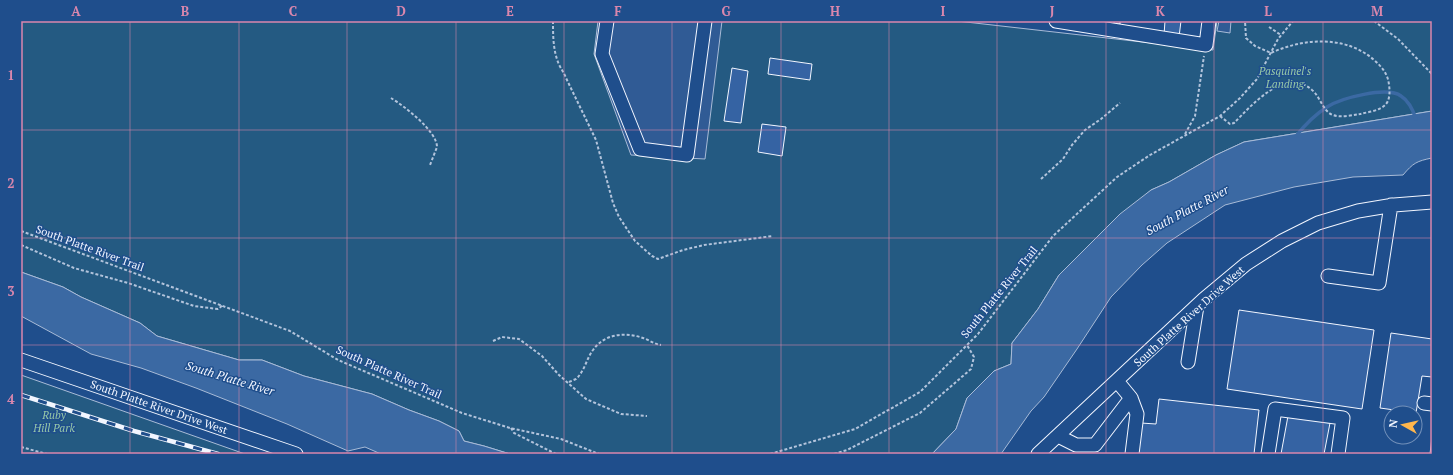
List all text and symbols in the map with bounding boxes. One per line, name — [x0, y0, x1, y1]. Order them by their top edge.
text: A — [71, 2, 81, 20]
text: B — [181, 2, 189, 20]
text: C — [289, 2, 297, 20]
text: D — [396, 2, 406, 20]
text: E — [506, 2, 514, 20]
text: F — [614, 2, 622, 20]
text: G — [721, 2, 731, 20]
text: H — [830, 2, 840, 20]
text: I — [941, 2, 946, 20]
text: J — [1050, 2, 1055, 20]
text: K — [1155, 2, 1165, 20]
text: L — [1264, 2, 1272, 20]
text: M — [1371, 2, 1383, 20]
park label: Pasquinel's Landing — [1258, 64, 1312, 91]
text: 1 — [7, 66, 15, 84]
text: 2 — [7, 174, 15, 192]
water label: South Platte River — [1143, 181, 1232, 238]
street label: South Platte River Trail — [34, 222, 146, 274]
street label: South Platte River Trail — [958, 243, 1040, 341]
street label: South Platte River Drive West — [1131, 263, 1247, 369]
text: 3 — [7, 282, 15, 300]
street label: South Platte River Trail — [334, 342, 444, 402]
water label: South Platte River — [184, 357, 277, 399]
street label: South Platte River Drive West — [89, 377, 229, 437]
text: 4 — [7, 390, 15, 408]
north arrow — [1383, 405, 1423, 445]
park label: Ruby Hill Park — [32, 408, 75, 435]
text: N — [1386, 418, 1401, 429]

